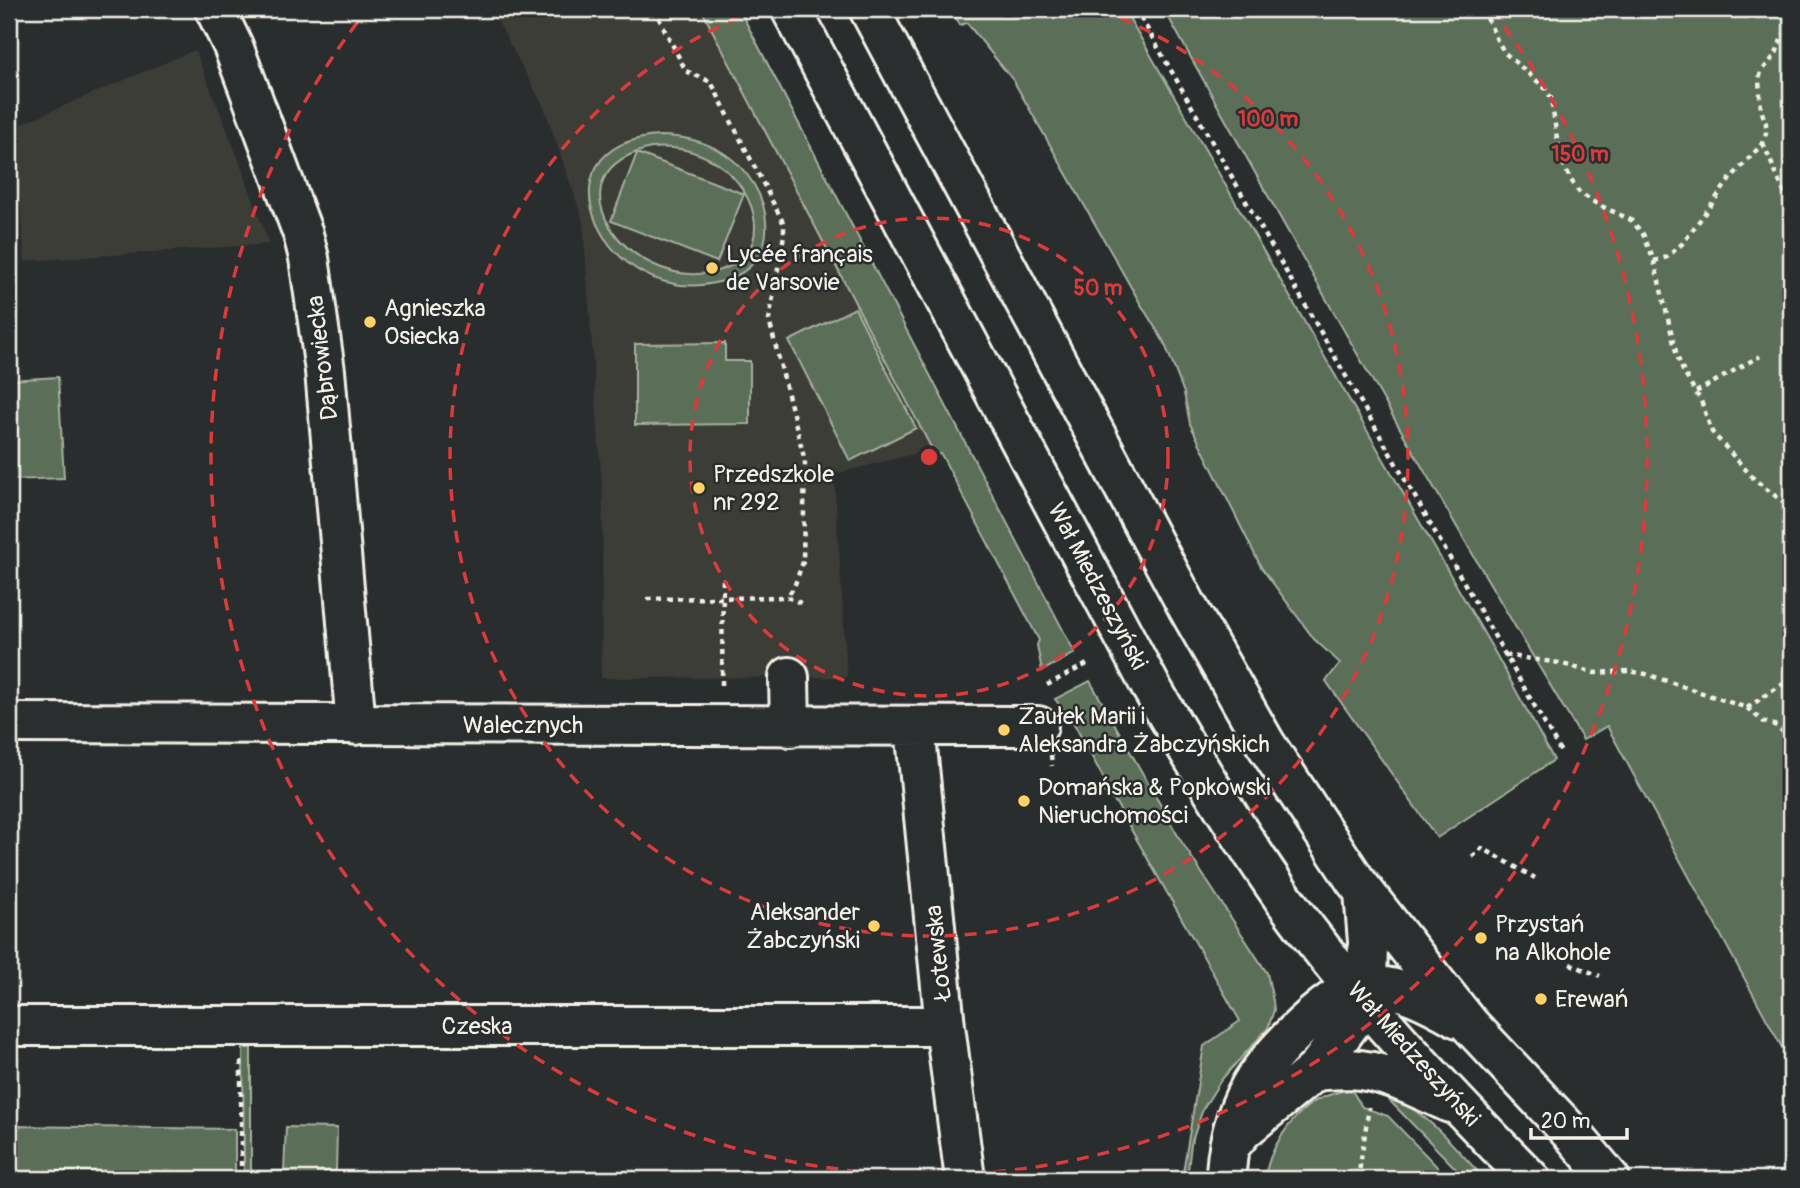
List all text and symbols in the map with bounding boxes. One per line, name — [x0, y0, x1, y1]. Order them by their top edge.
text: 100 m — [1238, 106, 1298, 133]
text: 150 m — [1551, 141, 1609, 168]
place label: Lycée français de Varsovie — [726, 240, 873, 297]
marker: Lycée français de Varsovie — [704, 260, 720, 276]
text: 50 m — [1074, 275, 1123, 302]
street label: Dąbrowiecka — [300, 294, 345, 422]
place label: Agnieszka Osiecka — [384, 294, 486, 351]
marker: Agnieszka Osiecka — [362, 314, 378, 330]
centre of rings — [917, 445, 941, 469]
place label: Przedszkole nr 292 — [713, 460, 834, 517]
marker: Przedszkole nr 292 — [691, 480, 707, 496]
street label: Wał Miedzeszyński — [1041, 498, 1154, 675]
place label: Zaułek Marii i Aleksandra Żabczyńskich — [1018, 702, 1270, 759]
street label: Walecznych — [463, 711, 583, 740]
marker: Zaułek Marii i Aleksandra Żabczyńskich — [996, 722, 1012, 738]
place label: Domańska & Popkowski Nieruchomości — [1038, 773, 1270, 830]
marker: Domańska & Popkowski Nieruchomości — [1016, 793, 1032, 809]
place label: Aleksander Żabczyński — [746, 898, 860, 955]
street label: Łotewska — [919, 904, 958, 1004]
place label: Przystań na Alkohole — [1495, 910, 1611, 967]
marker: Aleksander Żabczyński — [866, 918, 882, 934]
marker: Przystań na Alkohole — [1473, 930, 1489, 946]
street label: Wał Miedzeszyński — [1341, 976, 1486, 1133]
place label: Erewań — [1555, 985, 1629, 1014]
marker: Erewań — [1533, 991, 1549, 1007]
street label: Czeska — [441, 1012, 513, 1041]
scale bar — [1531, 1097, 1627, 1141]
text: 20 m — [1541, 1108, 1590, 1135]

